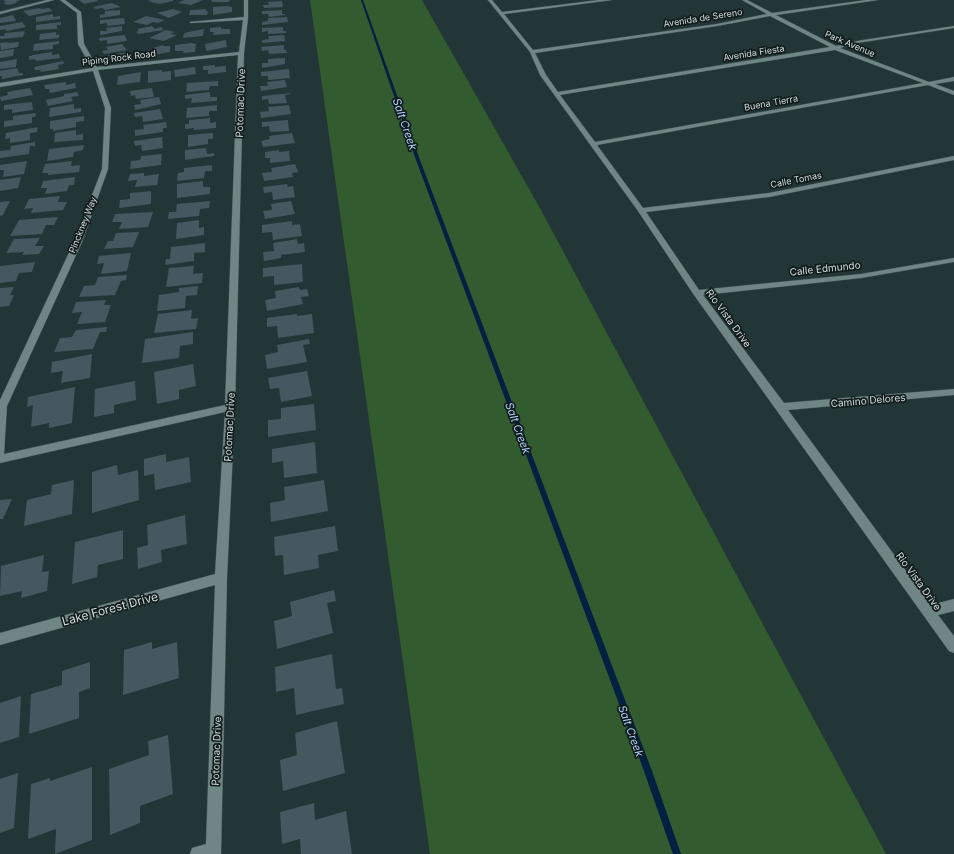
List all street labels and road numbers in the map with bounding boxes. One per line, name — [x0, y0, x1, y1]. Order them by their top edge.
street label: Avenida de Sereno — [663, 6, 743, 29]
street label: Park Avenue — [823, 28, 877, 59]
street label: Avenida Fiesta — [723, 42, 785, 63]
street label: Piping Rock Road — [81, 48, 157, 67]
street label: Potomac Drive — [233, 68, 247, 138]
street label: Buena Tierra — [743, 92, 799, 113]
street label: Calle Tomas — [769, 169, 823, 190]
street label: Pinckney Way — [66, 195, 99, 255]
street label: Calle Edmundo — [789, 258, 861, 278]
street label: Rio Vista Drive — [704, 287, 754, 350]
street label: Camino Delores — [830, 391, 906, 409]
street label: Potomac Drive — [221, 392, 237, 462]
street label: Rio Vista Drive — [894, 550, 944, 613]
street label: Lake Forest Drive — [60, 588, 160, 629]
street label: Potomac Drive — [209, 716, 223, 786]

